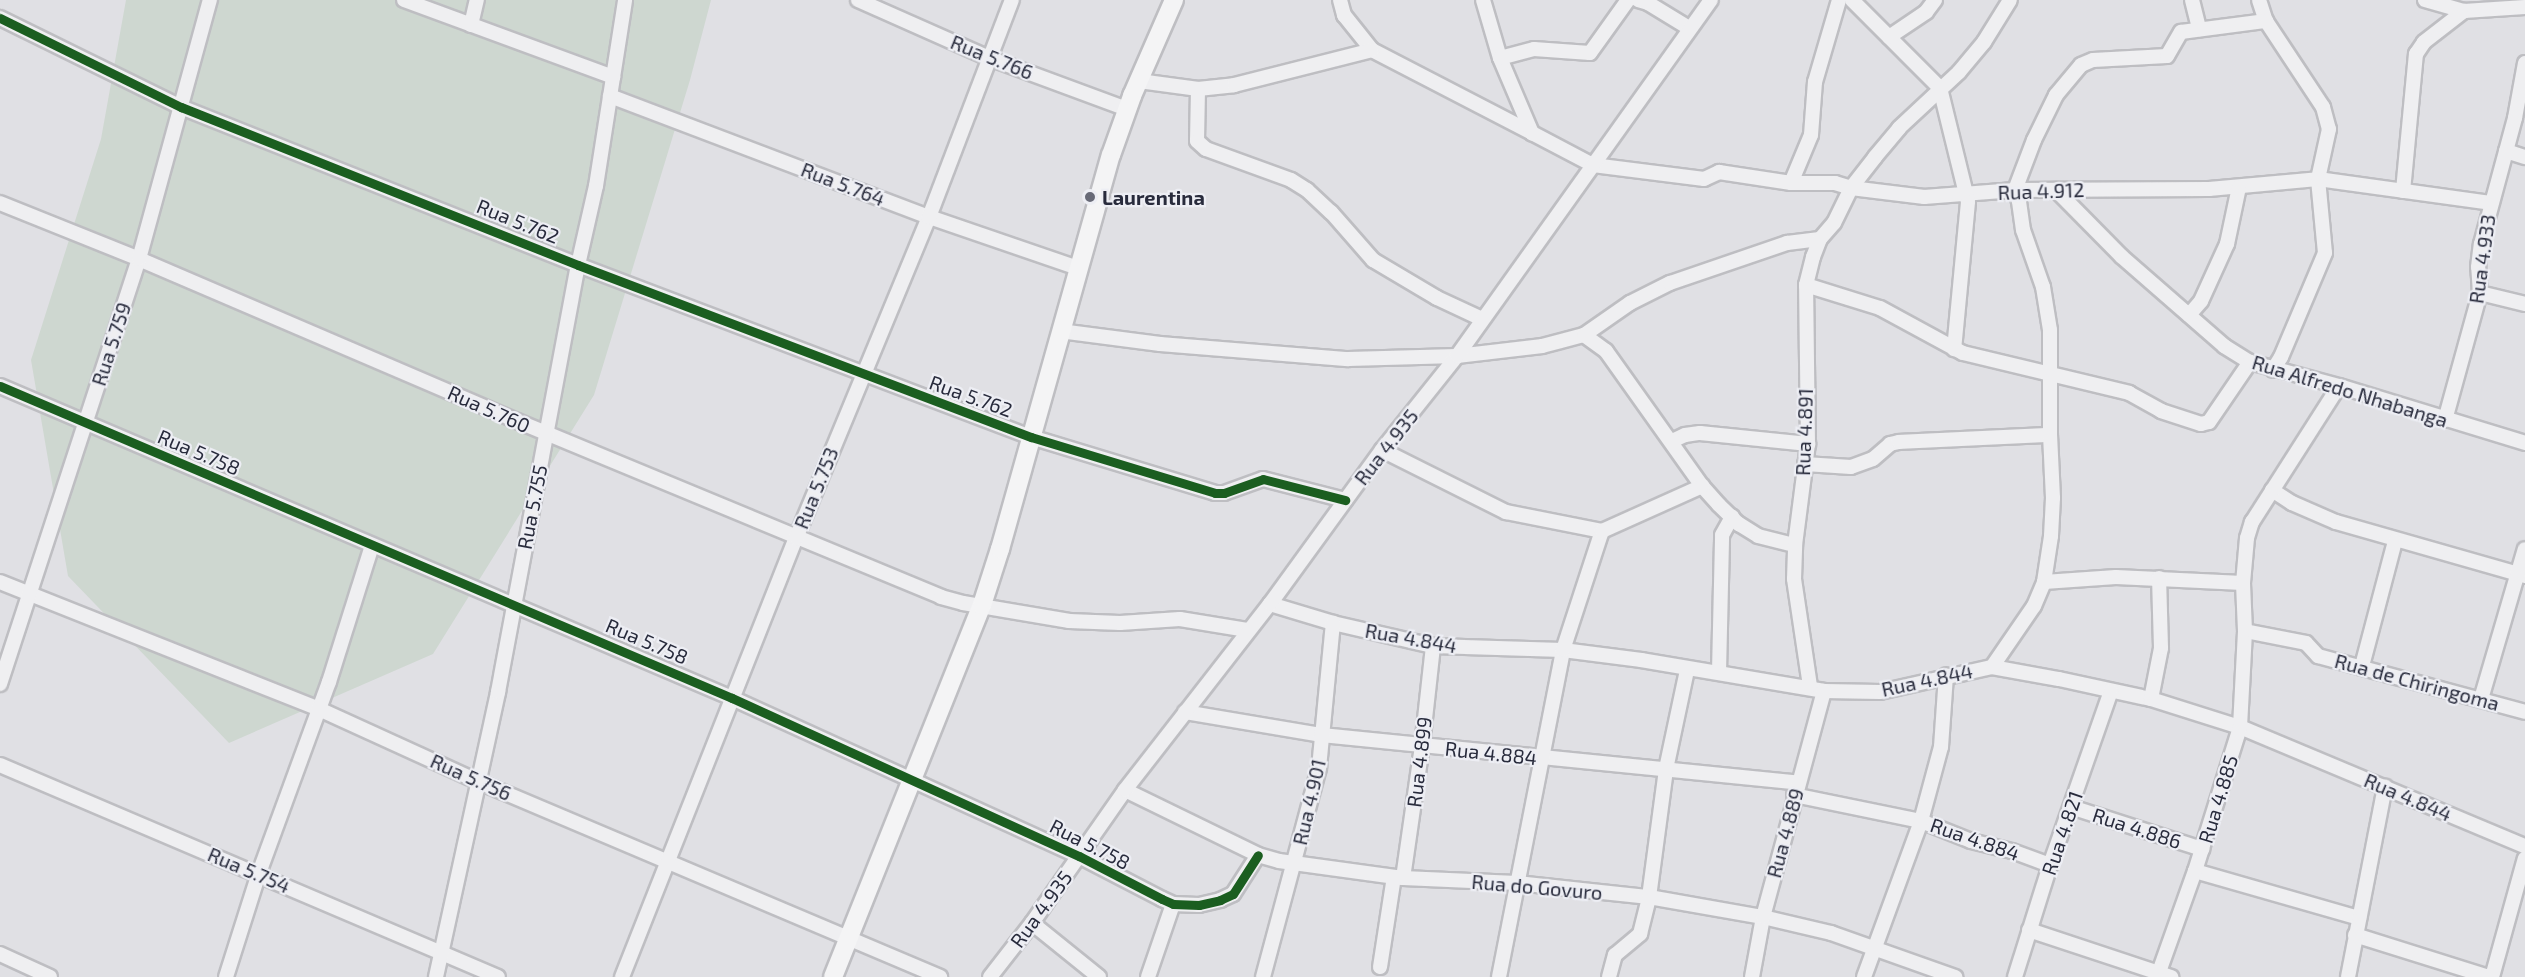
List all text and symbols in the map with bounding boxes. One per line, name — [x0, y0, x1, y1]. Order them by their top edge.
street label: Rua 5.766 — [947, 30, 1037, 84]
street label: Rua 5.764 — [798, 157, 888, 211]
street label: Rua 4.912 — [1997, 177, 2085, 205]
place label: Laurentina — [1102, 185, 1205, 209]
marker: Laurentina — [1083, 190, 1097, 204]
street label: Rua 5.762 — [473, 194, 563, 248]
street label: Rua 4.933 — [2464, 213, 2500, 305]
street label: Rua 5.759 — [86, 299, 136, 389]
street label: Rua Alfredo Nhabanga — [2249, 350, 2451, 432]
street label: Rua 5.762 — [926, 370, 1016, 422]
street label: Rua 5.760 — [444, 380, 534, 438]
street label: Rua 4.891 — [1790, 388, 1818, 476]
street label: Rua 4.935 — [1349, 404, 1423, 490]
street label: Rua 5.758 — [154, 424, 244, 480]
street label: Rua 5.753 — [789, 444, 843, 532]
street label: Rua 5.755 — [512, 463, 552, 551]
street label: Rua 5.758 — [602, 613, 692, 669]
street label: Rua 4.844 — [1363, 618, 1459, 658]
street label: Rua de Chiringoma — [2332, 648, 2502, 716]
street label: Rua 4.844 — [1879, 659, 1975, 701]
street label: Rua 4.899 — [1402, 715, 1436, 809]
street label: Rua 4.884 — [1444, 736, 1538, 770]
street label: Rua 5.756 — [427, 749, 515, 805]
street label: Rua 4.885 — [2193, 752, 2243, 846]
street label: Rua 4.901 — [1287, 757, 1331, 847]
street label: Rua 4.844 — [2361, 768, 2455, 826]
street label: Rua 4.889 — [1762, 786, 1808, 880]
street label: Rua 4.821 — [2036, 788, 2088, 878]
street label: Rua 4.886 — [2090, 802, 2184, 854]
street label: Rua 4.884 — [1927, 813, 2023, 865]
street label: Rua 5.758 — [1046, 814, 1134, 874]
street label: Rua 5.754 — [204, 842, 294, 898]
street label: Rua 4.935 — [1005, 866, 1077, 952]
street label: Rua do Govuro — [1471, 869, 1603, 905]

